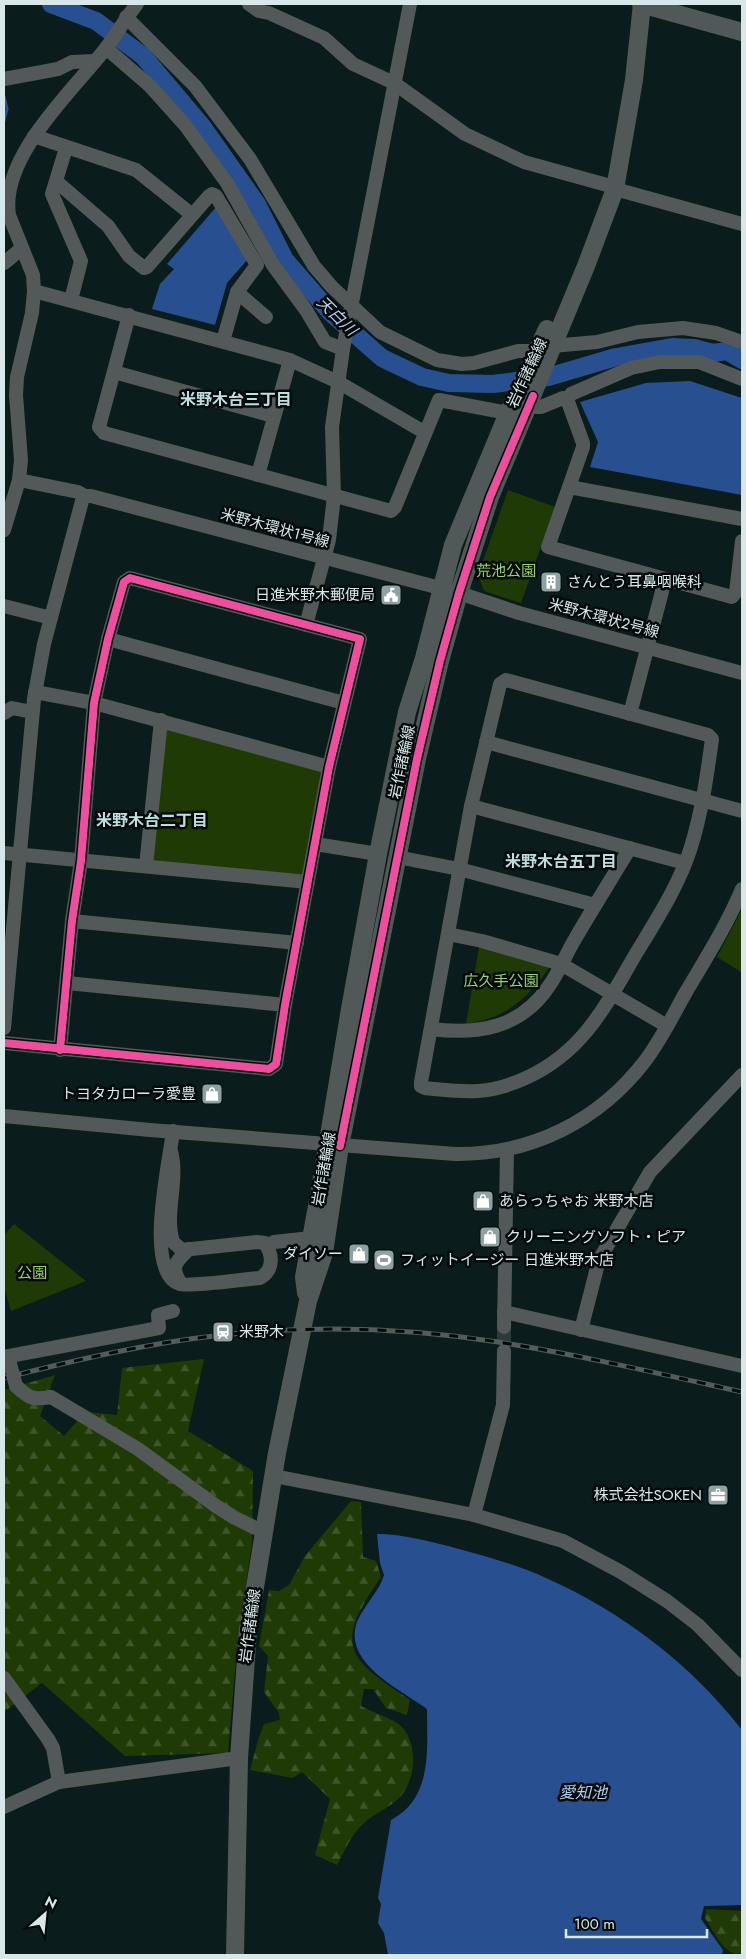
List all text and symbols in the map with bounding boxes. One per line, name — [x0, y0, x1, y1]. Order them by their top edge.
water label: 天白川 — [312, 291, 364, 342]
street label: 岩作諸輪線 — [501, 334, 553, 412]
district label: 米野木台三丁目 — [180, 388, 292, 411]
street label: 米野木環状1号線 — [218, 503, 332, 553]
park label: 荒池公園 — [476, 560, 536, 582]
building icon: さんとう耳鼻咽喉科 — [539, 570, 563, 594]
place label: さんとう耳鼻咽喉科 — [567, 571, 702, 593]
public building icon: 日進米野木郵便局 — [379, 583, 403, 607]
place label: 日進米野木郵便局 — [255, 584, 375, 606]
street label: 米野木環状2号線 — [546, 593, 662, 643]
street label: 岩作諸輪線 — [383, 723, 421, 801]
district label: 米野木台二丁目 — [96, 809, 208, 832]
district label: 米野木台五丁目 — [505, 850, 617, 873]
park label: 広久手公園 — [463, 970, 539, 992]
shop icon: トヨタカローラ愛豊 — [200, 1082, 224, 1106]
place label: トヨタカローラ愛豊 — [61, 1083, 196, 1105]
street label: 岩作諸輪線 — [307, 1130, 341, 1208]
shop icon: あらっちゃお 米野木店 — [471, 1189, 495, 1213]
place label: あらっちゃお 米野木店 — [499, 1190, 654, 1212]
shop icon: クリーニングソフト・ピア — [478, 1225, 502, 1249]
place label: クリーニングソフト・ピア — [506, 1226, 686, 1248]
shop icon: ダイソー — [347, 1242, 371, 1266]
place label: ダイソー — [283, 1243, 343, 1265]
sports icon: フィットイージー 日進米野木店 — [372, 1248, 396, 1272]
place label: フィットイージー 日進米野木店 — [400, 1249, 614, 1271]
park label: 公園 — [17, 1262, 47, 1284]
station icon: 米野木 — [211, 1320, 235, 1344]
place label: 米野木 — [239, 1321, 284, 1343]
office icon: 株式会社SOKEN — [706, 1483, 730, 1507]
place label: 株式会社SOKEN — [594, 1484, 702, 1506]
street label: 岩作諸輪線 — [234, 1587, 266, 1665]
water label: 愛知池 — [559, 1781, 609, 1804]
north arrow — [20, 1889, 70, 1939]
text: N — [41, 1891, 60, 1914]
scale bar — [566, 1906, 707, 1938]
text: 100 m — [574, 1913, 615, 1935]

